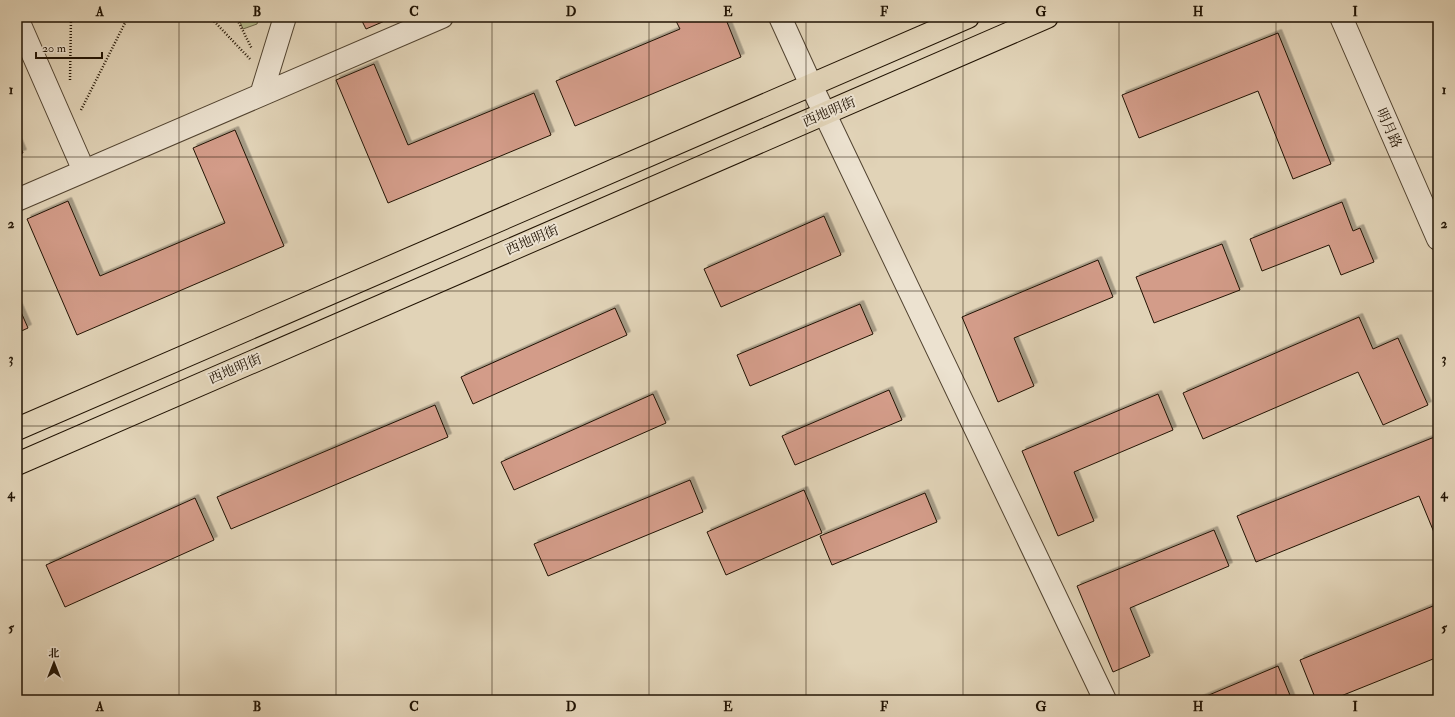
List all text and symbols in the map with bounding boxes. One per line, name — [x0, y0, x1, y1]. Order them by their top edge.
text: A — [95, 4, 105, 20]
text: B — [253, 4, 261, 20]
text: C — [409, 4, 419, 20]
text: D — [566, 4, 577, 20]
text: E — [723, 4, 733, 20]
text: F — [880, 4, 889, 20]
text: G — [1036, 4, 1047, 20]
text: H — [1193, 4, 1204, 20]
text: I — [1352, 4, 1358, 20]
scale bar — [36, 34, 102, 60]
text: 20 m — [42, 41, 67, 56]
text: 1 — [9, 82, 14, 98]
text: 1 — [1442, 82, 1447, 98]
street label: 西地明街 — [800, 93, 858, 131]
street label: 明月路 — [1373, 105, 1405, 151]
text: 2 — [8, 216, 15, 232]
text: 2 — [1441, 216, 1448, 232]
street label: 西地明街 — [503, 221, 561, 259]
street label: 西地明街 — [206, 350, 264, 388]
text: 3 — [9, 351, 14, 367]
text: 3 — [1442, 351, 1447, 367]
text: 4 — [6, 486, 15, 502]
text: 4 — [1439, 486, 1448, 502]
text: 5 — [8, 620, 14, 636]
text: 5 — [1441, 620, 1447, 636]
north arrow — [34, 643, 74, 683]
text: 北 — [49, 647, 60, 660]
text: A — [95, 699, 105, 715]
text: B — [253, 699, 261, 715]
text: C — [409, 699, 419, 715]
text: D — [566, 699, 577, 715]
text: E — [723, 699, 733, 715]
text: F — [880, 699, 889, 715]
text: G — [1036, 699, 1047, 715]
text: H — [1193, 699, 1204, 715]
text: I — [1352, 699, 1358, 715]

